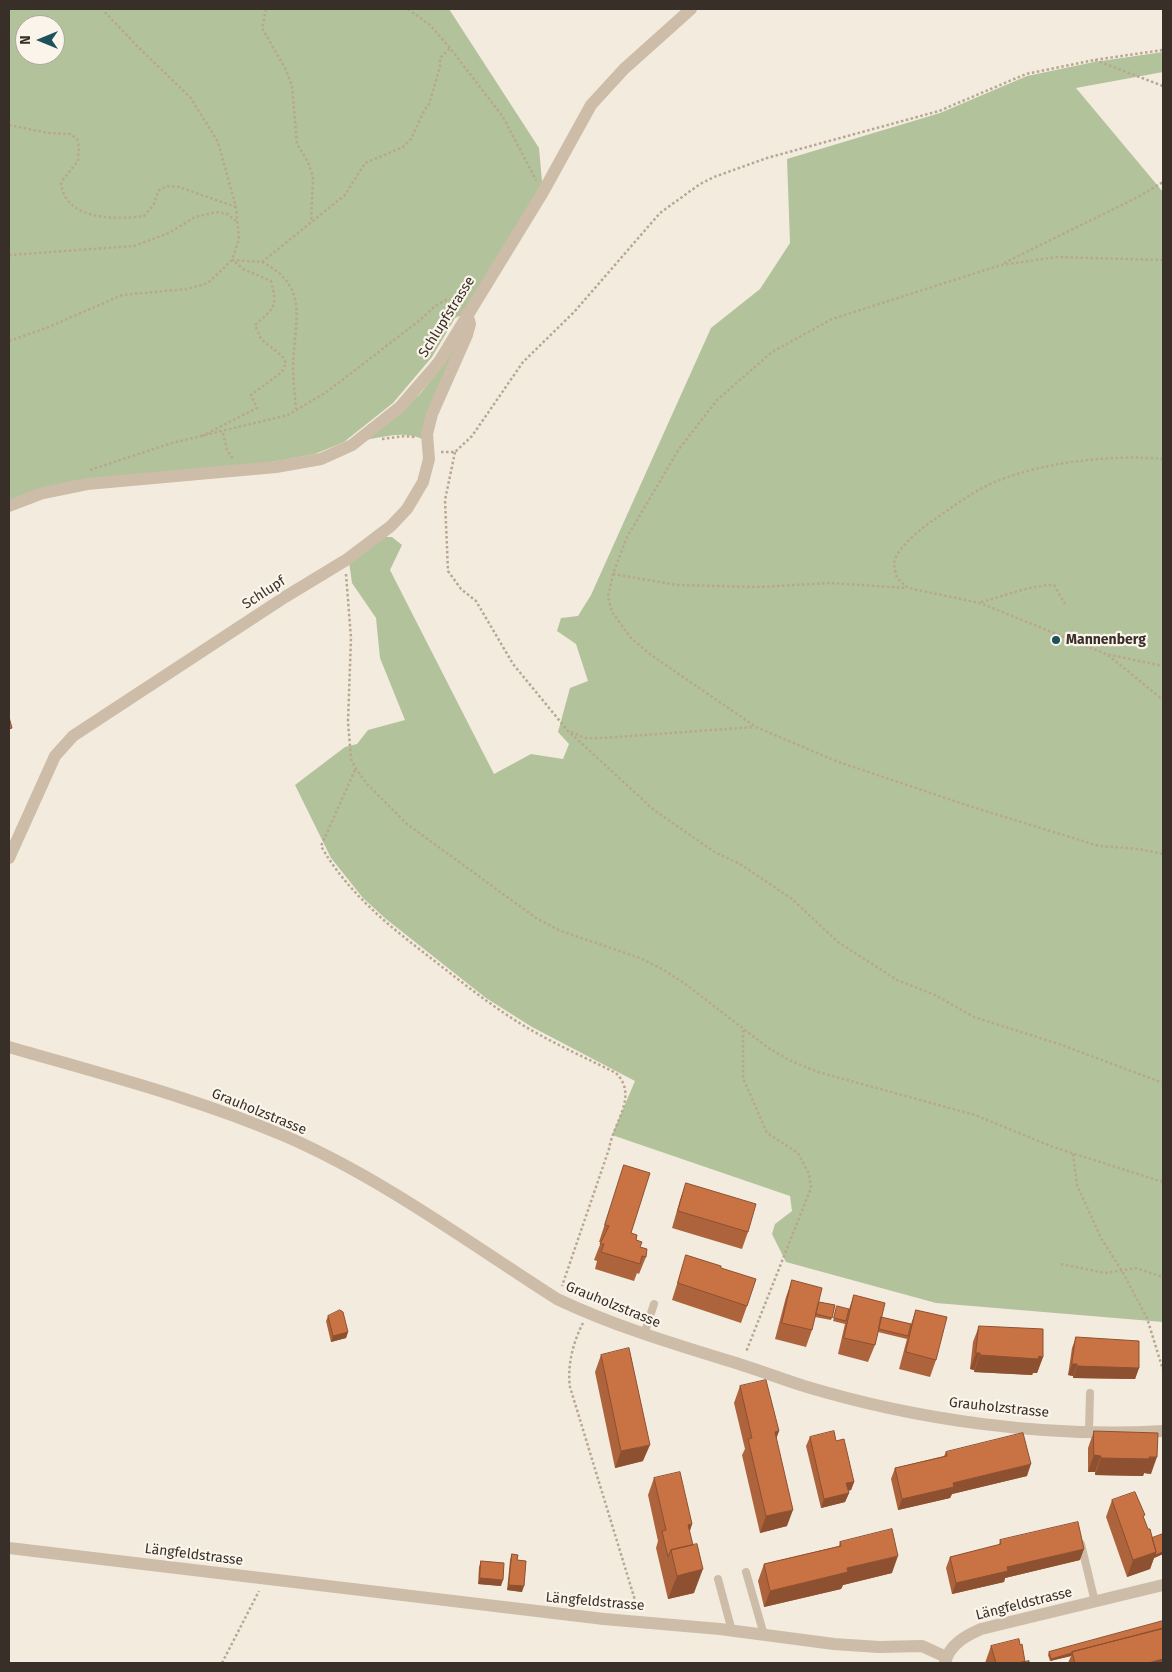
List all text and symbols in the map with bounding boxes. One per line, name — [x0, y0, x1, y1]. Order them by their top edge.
north arrow — [15, 15, 65, 65]
text: N — [17, 35, 34, 45]
street label: Schlupfstrasse — [415, 273, 479, 361]
street label: Schlupf — [239, 573, 289, 613]
place label: Mannenberg — [1066, 632, 1146, 648]
marker: Mannenberg — [1050, 634, 1062, 646]
street label: Grauholzstrasse — [209, 1085, 309, 1139]
street label: Grauholzstrasse — [563, 1278, 663, 1332]
street label: Grauholzstrasse — [948, 1394, 1050, 1422]
street label: Längfeldstrasse — [144, 1541, 244, 1569]
street label: Längfeldstrasse — [974, 1584, 1074, 1624]
street label: Längfeldstrasse — [545, 1589, 645, 1615]

